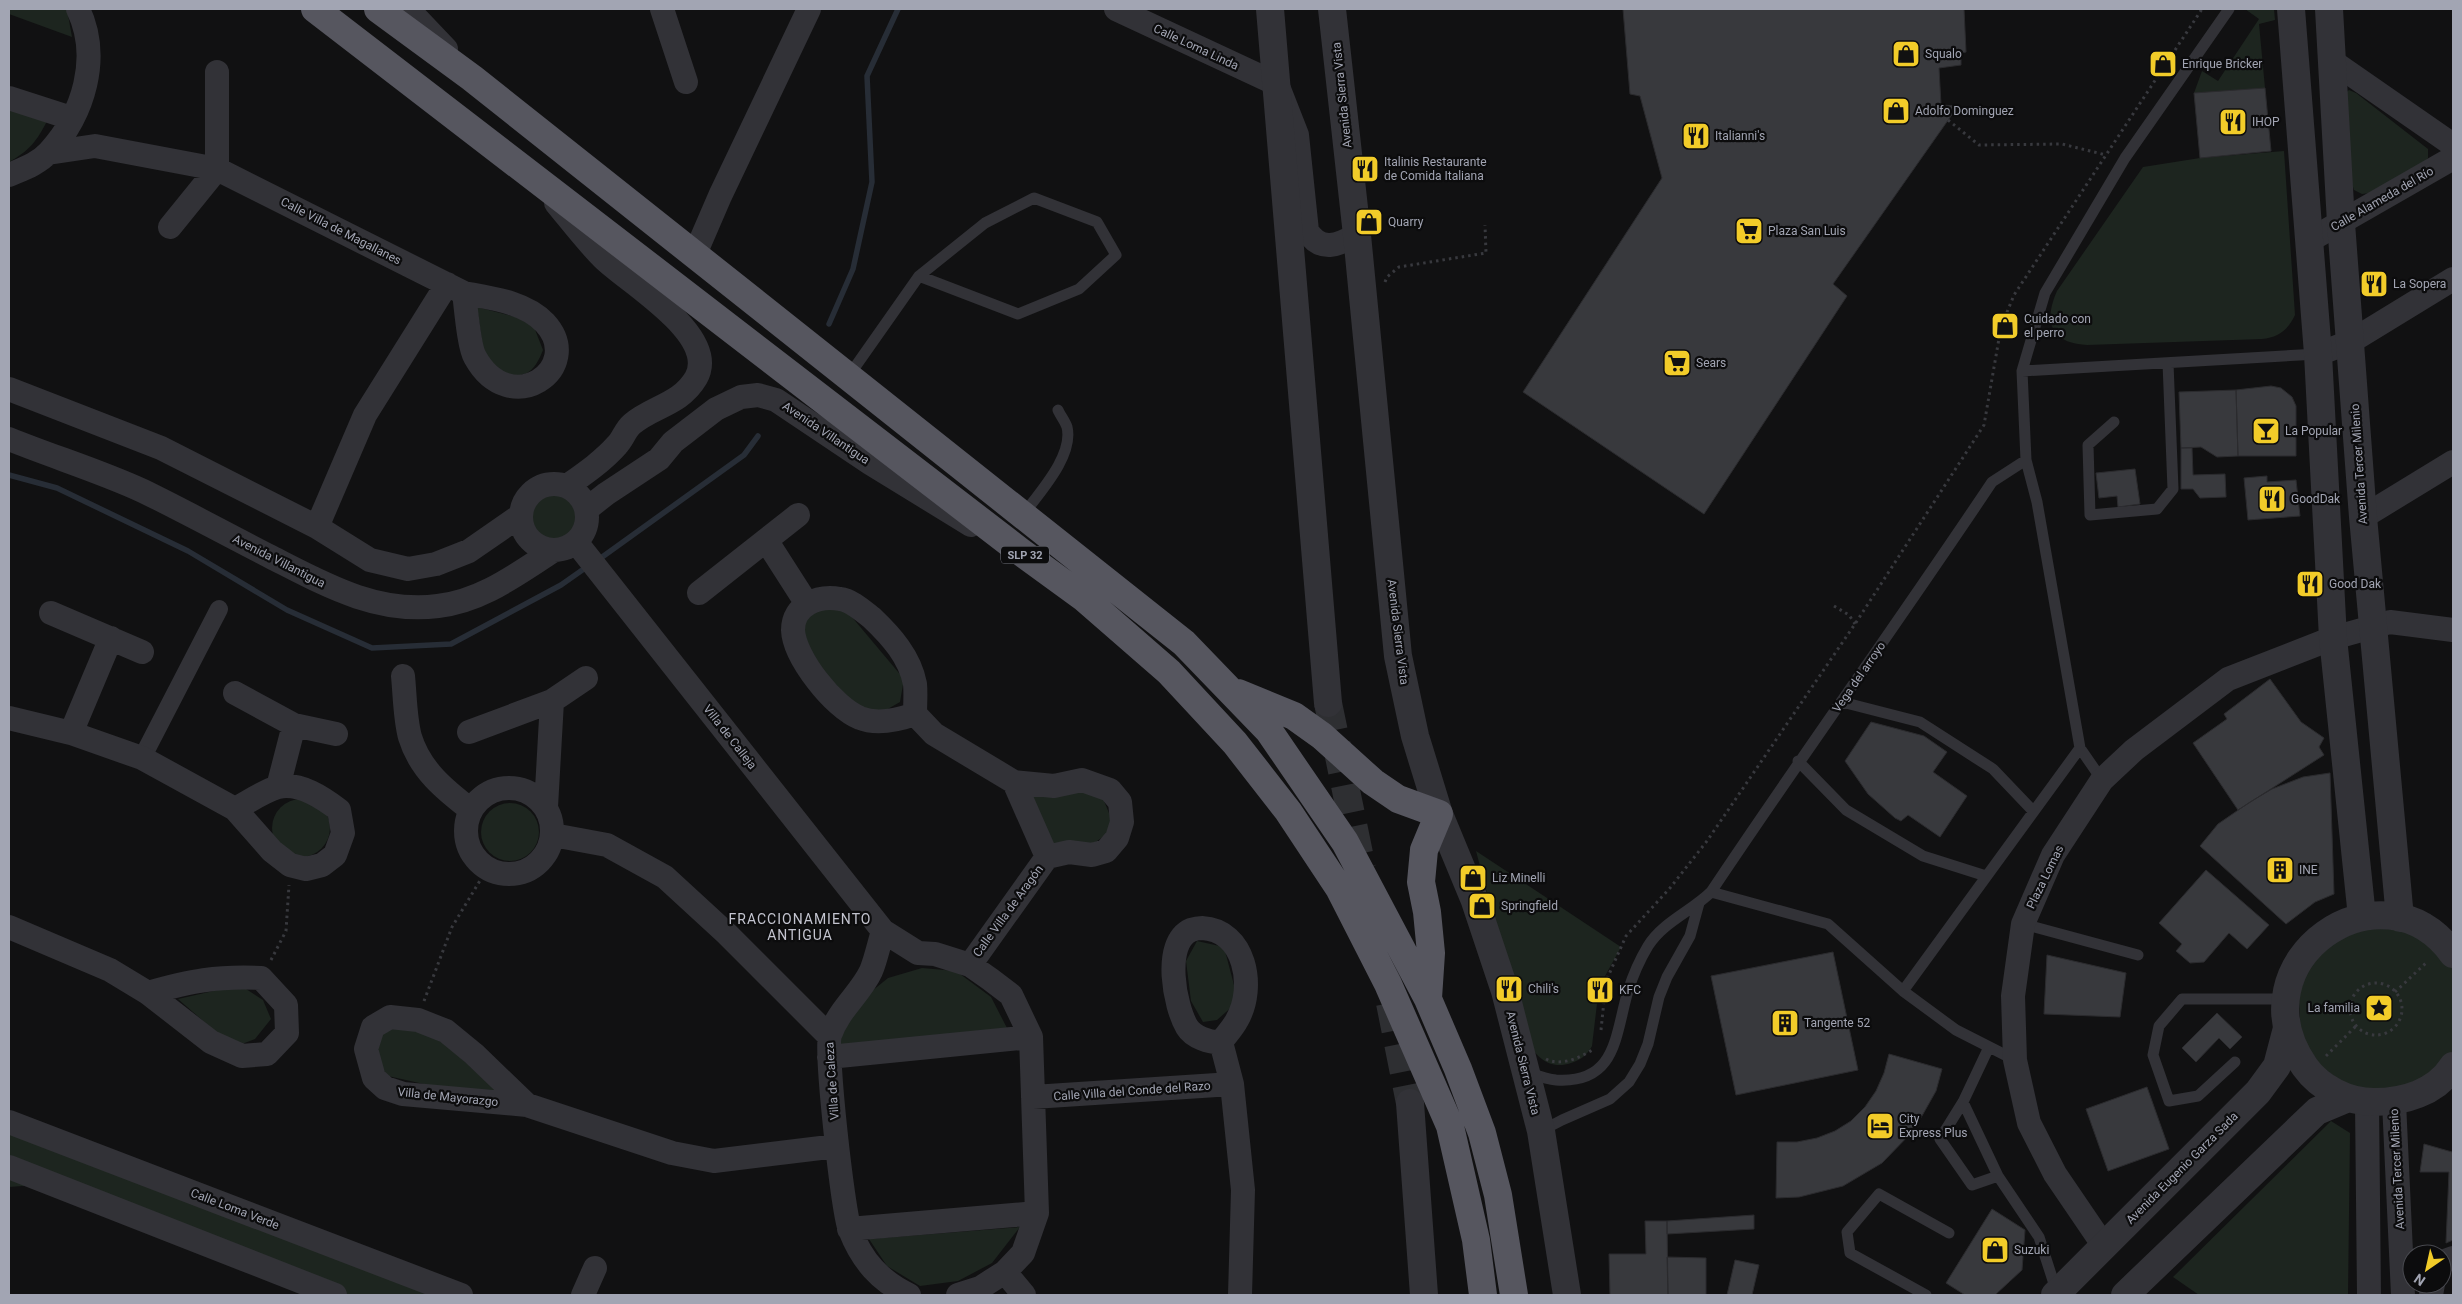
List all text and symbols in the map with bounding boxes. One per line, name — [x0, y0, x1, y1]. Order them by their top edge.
street label: Calle Loma Linda — [1151, 21, 1241, 73]
shop icon: Squalo — [1891, 39, 1921, 69]
street label: Avenida Sierra Vista — [1329, 41, 1355, 149]
place label: Squalo — [1925, 47, 1962, 61]
shop icon: Enrique Bricker — [2148, 49, 2178, 79]
place label: Enrique Bricker — [2182, 57, 2262, 71]
shop icon: Adolfo Dominguez — [1881, 96, 1911, 126]
place label: Adolfo Dominguez — [1915, 104, 2014, 118]
restaurant icon: IHOP — [2218, 107, 2248, 137]
place label: IHOP — [2252, 115, 2280, 129]
restaurant icon: Italianni's — [1681, 121, 1711, 151]
place label: Italianni's — [1715, 129, 1765, 143]
restaurant icon: Italinis Restaurante de Comida Italiana — [1350, 154, 1380, 184]
place label: Italinis Restaurante de Comida Italiana — [1384, 155, 1487, 183]
street label: Calle Alameda del Río — [2328, 164, 2436, 234]
street label: Calle Villa de Magallanes — [278, 194, 404, 268]
shop icon: Quarry — [1354, 207, 1384, 237]
place label: Quarry — [1388, 215, 1424, 229]
supermarket icon: Plaza San Luis — [1734, 216, 1764, 246]
place label: Plaza San Luis — [1768, 224, 1846, 238]
restaurant icon: La Sopera — [2359, 269, 2389, 299]
place label: La Sopera — [2393, 277, 2446, 291]
shop icon: Cuidado con el perro — [1990, 311, 2020, 341]
place label: Cuidado con el perro — [2024, 312, 2091, 340]
supermarket icon: Sears — [1662, 348, 1692, 378]
place label: Sears — [1696, 356, 1726, 370]
street label: Avenida Villantigua — [780, 399, 872, 467]
street label: Avenida Tercer Milenio — [2348, 403, 2370, 525]
bar icon: La Popular — [2251, 416, 2281, 446]
place label: La Popular — [2285, 424, 2342, 438]
restaurant icon: GoodDak — [2257, 484, 2287, 514]
place label: GoodDak — [2291, 492, 2341, 506]
street label: Avenida Villantigua — [230, 532, 328, 590]
road number: SLP 32 — [1001, 546, 1049, 564]
restaurant icon: Good Dak — [2295, 569, 2325, 599]
place label: Good Dak — [2329, 577, 2382, 591]
street label: Avenida Sierra Vista — [1385, 578, 1411, 686]
street label: Vega del arroyo — [1830, 639, 1889, 715]
street label: Villa de Calleja — [700, 702, 760, 772]
street label: Plaza Lomas — [2024, 843, 2066, 911]
building icon: INE — [2265, 855, 2295, 885]
street label: Calle Villa de Aragón — [970, 862, 1046, 960]
shop icon: Liz Minelli — [1458, 863, 1488, 893]
place label: INE — [2299, 863, 2318, 877]
place label: Liz Minelli — [1492, 871, 1546, 885]
shop icon: Springfield — [1467, 891, 1497, 921]
place label: Springfield — [1501, 899, 1558, 913]
district label: FRACCIONAMIENTO ANTIGUA — [729, 911, 871, 943]
restaurant icon: Chili's — [1494, 974, 1524, 1004]
restaurant icon: KFC — [1585, 975, 1615, 1005]
place label: Chili's — [1528, 982, 1559, 996]
place label: KFC — [1619, 983, 1641, 997]
place icon: La familia — [2364, 993, 2394, 1023]
place label: La familia — [2308, 1001, 2360, 1015]
building icon: Tangente 52 — [1770, 1008, 1800, 1038]
street label: Avenida Sierra Vista — [1503, 1010, 1543, 1116]
place label: Tangente 52 — [1804, 1016, 1870, 1030]
street label: Villa de Caleza — [822, 1042, 842, 1120]
street label: Calle Villa del Conde del Razo — [1053, 1079, 1211, 1103]
street label: Villa de Mayorazgo — [397, 1085, 499, 1109]
street label: Avenida Tercer Milenio — [2387, 1108, 2407, 1230]
street label: Avenida Eugenio Garza Sada — [2123, 1109, 2241, 1227]
hotel icon: City Express Plus — [1865, 1111, 1895, 1141]
place label: City Express Plus — [1899, 1112, 1968, 1140]
street label: Calle Loma Verde — [189, 1186, 281, 1232]
shop icon: Suzuki — [1980, 1235, 2010, 1265]
place label: Suzuki — [2014, 1243, 2049, 1257]
north arrow — [2402, 1244, 2452, 1294]
text: N — [2411, 1270, 2428, 1289]

